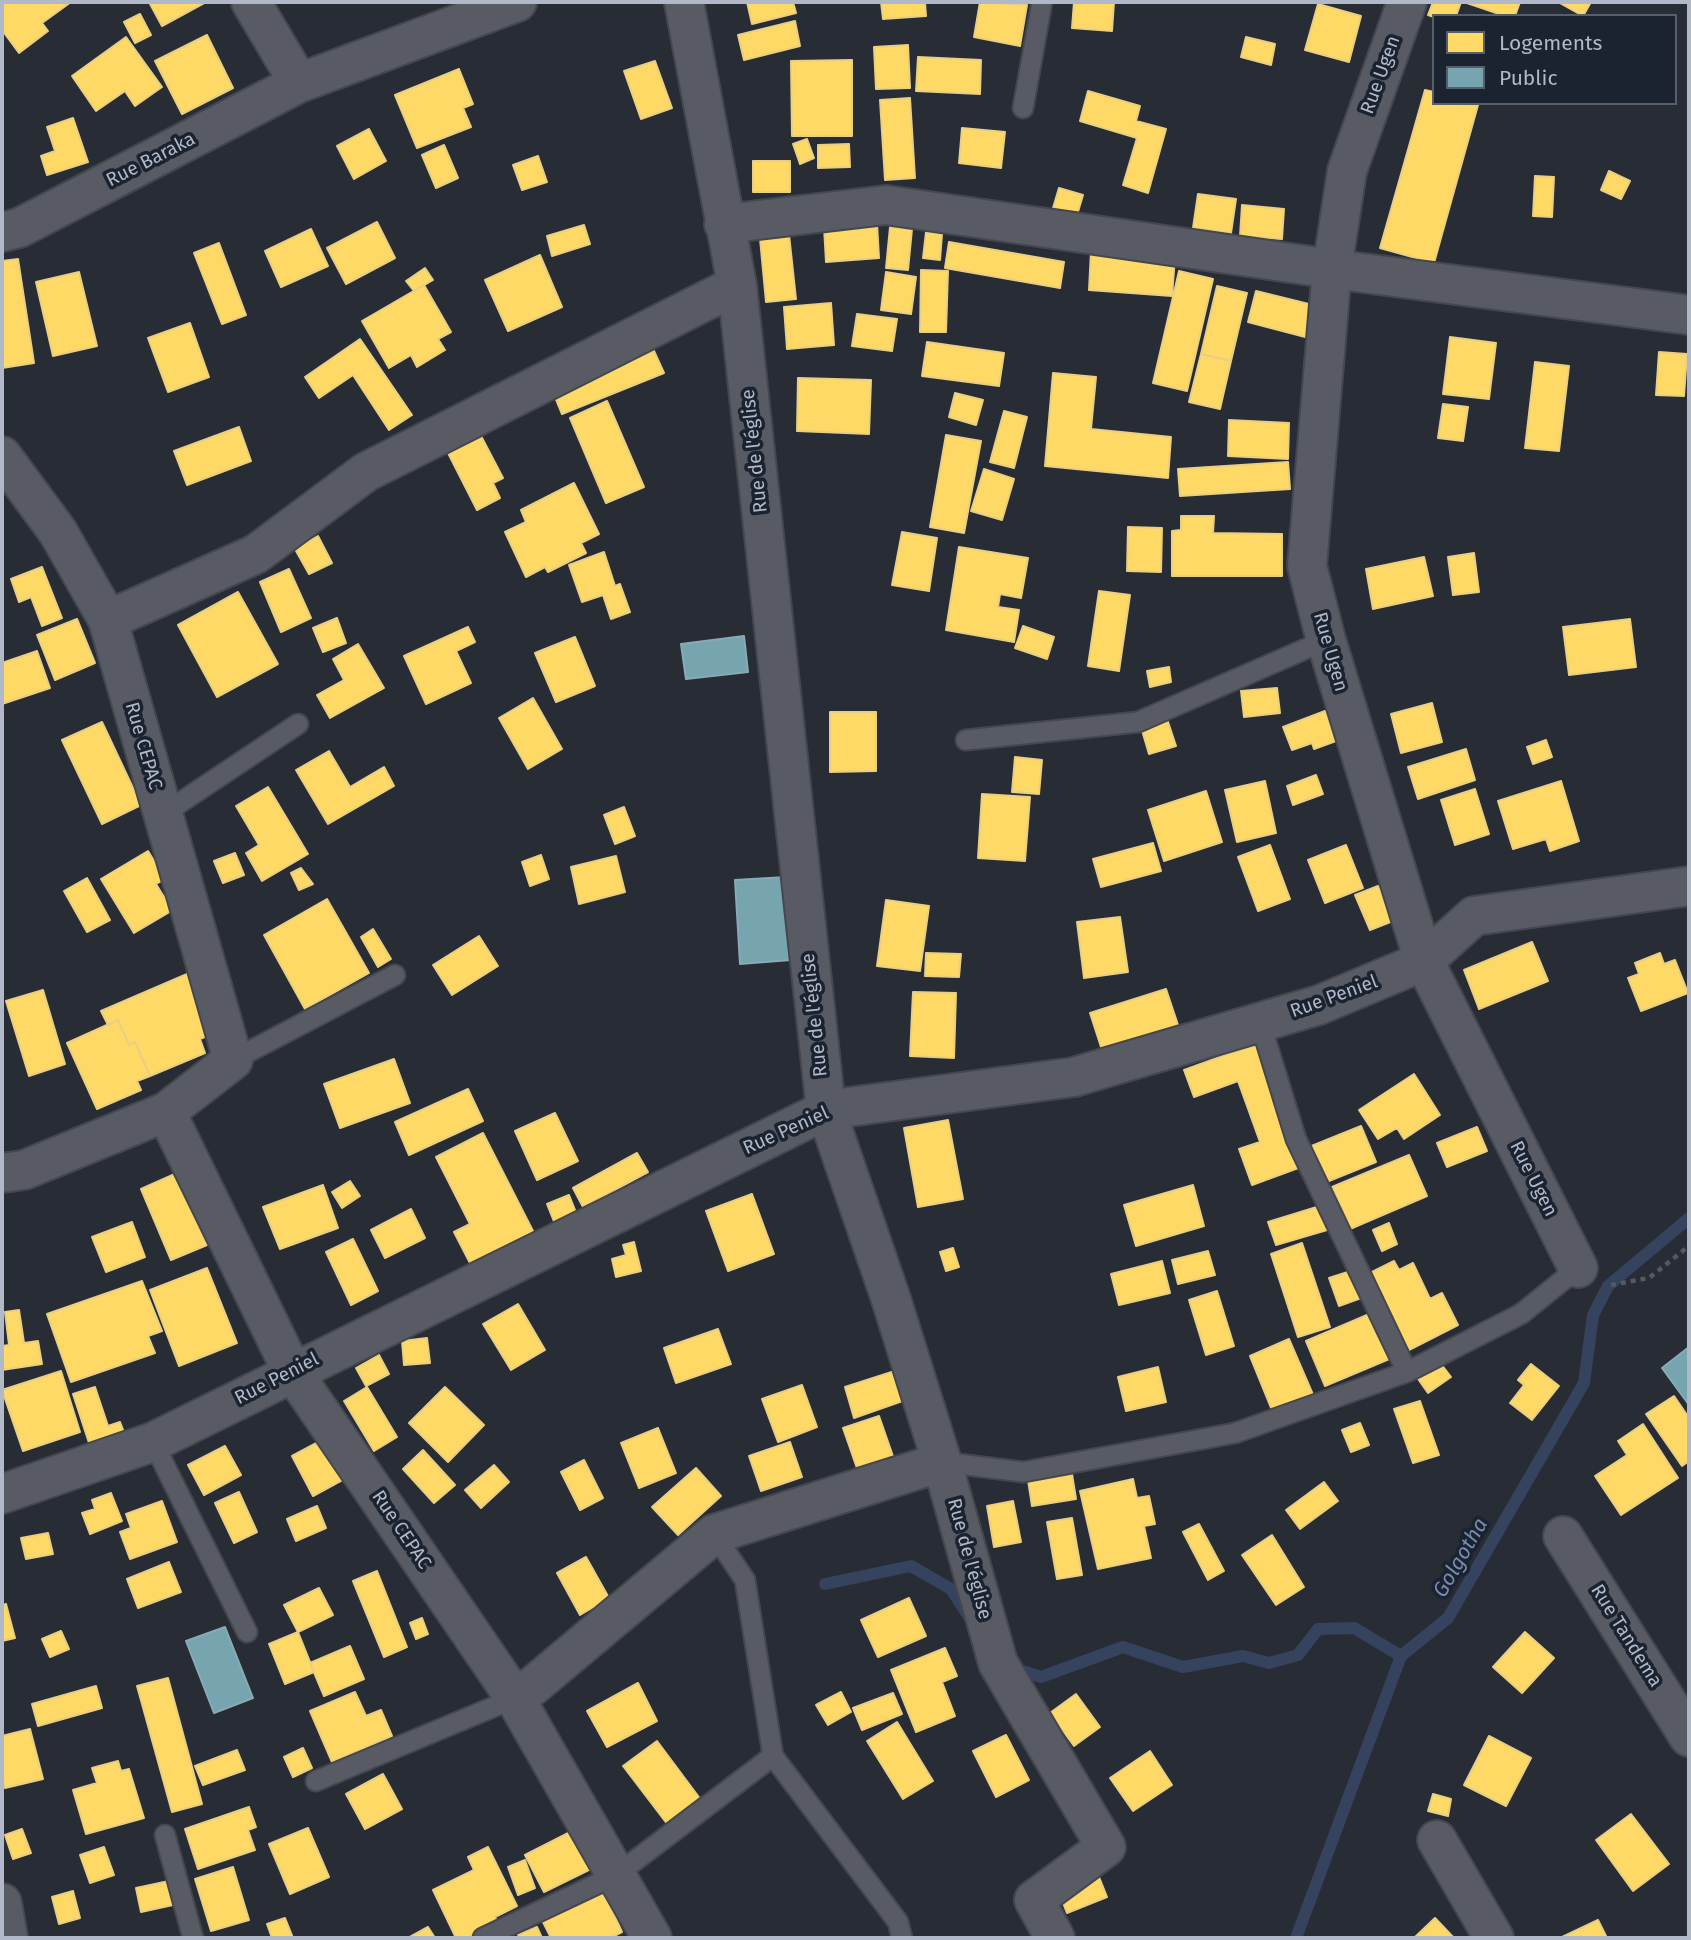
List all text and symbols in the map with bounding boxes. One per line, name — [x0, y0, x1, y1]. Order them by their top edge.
legend — [1432, 14, 1677, 105]
text: Logements — [1499, 30, 1602, 56]
street label: Rue Ugen — [1356, 33, 1406, 117]
text: Public — [1499, 65, 1557, 91]
street label: Rue Baraka — [103, 128, 199, 192]
street label: Rue de l'église — [737, 388, 773, 514]
street label: Rue Ugen — [1308, 610, 1352, 694]
street label: Rue CEPAC — [120, 700, 166, 792]
street label: Rue de l'église — [797, 952, 833, 1078]
street label: Rue Peniel — [1287, 971, 1381, 1023]
street label: Rue Peniel — [740, 1102, 832, 1160]
street label: Rue Ugen — [1504, 1137, 1562, 1221]
street label: Rue Peniel — [231, 1348, 323, 1410]
street label: Rue CEPAC — [366, 1486, 436, 1574]
street label: Rue de l'église — [942, 1496, 996, 1622]
water label: Golgotha — [1428, 1514, 1494, 1602]
street label: Rue Tandema — [1585, 1581, 1667, 1691]

